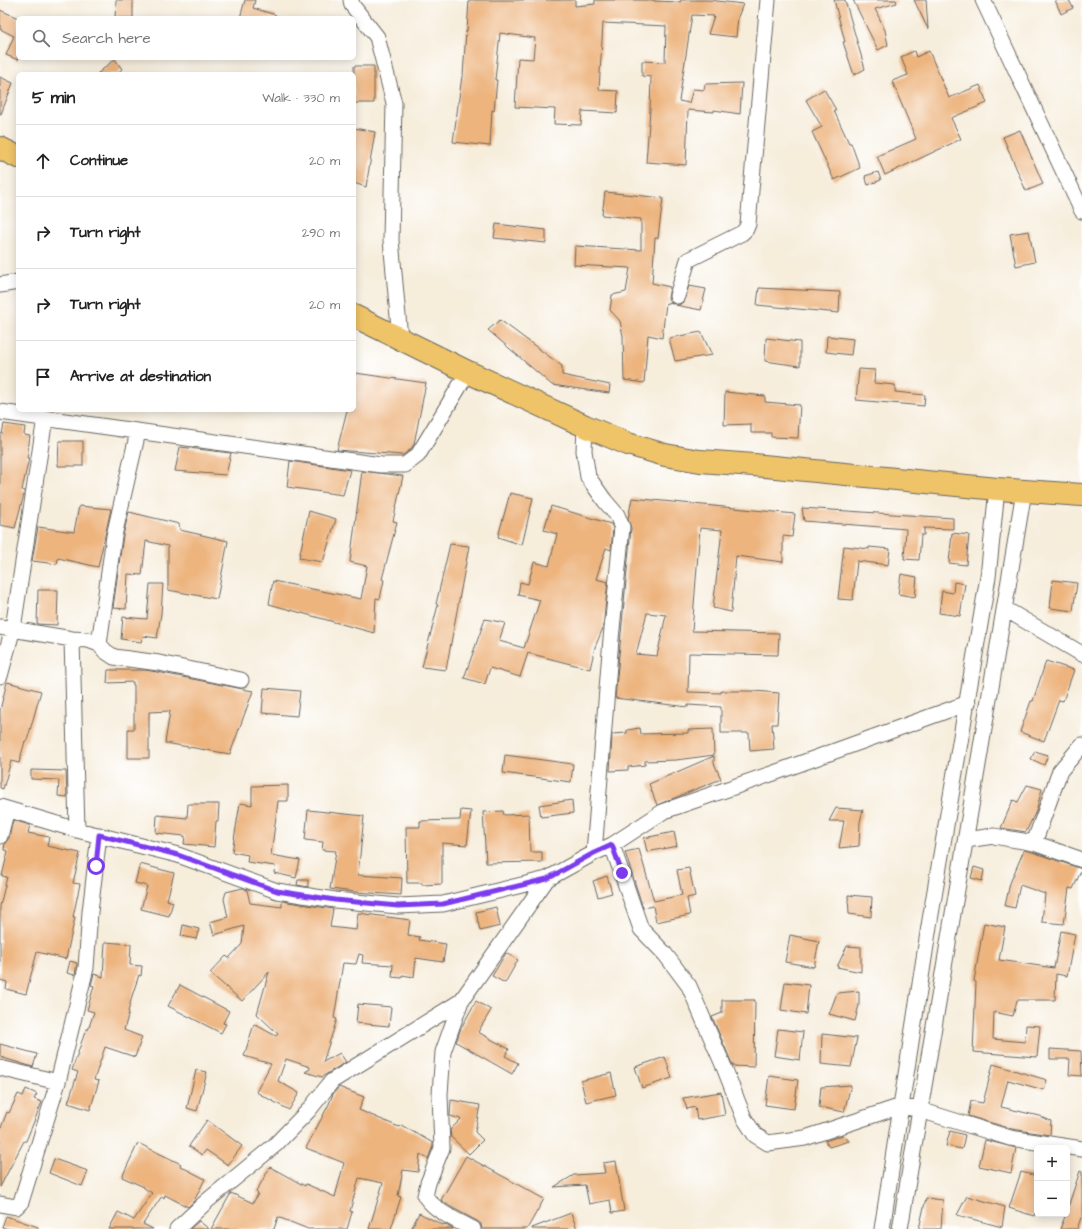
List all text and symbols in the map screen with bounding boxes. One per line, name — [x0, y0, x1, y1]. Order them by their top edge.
search box — [16, 16, 356, 60]
icon: search — [30, 27, 52, 49]
text: Search here — [62, 28, 151, 49]
text: 5 min — [32, 86, 75, 110]
text: Walk · 330 m — [262, 89, 340, 107]
icon: ahead — [32, 150, 54, 172]
text: Continue — [70, 150, 128, 171]
text: 20 m — [309, 152, 340, 170]
icon: right — [32, 222, 54, 244]
text: Turn right — [70, 222, 141, 243]
text: 290 m — [302, 224, 340, 242]
icon: right — [32, 294, 54, 316]
text: Turn right — [70, 294, 141, 315]
text: 20 m — [309, 296, 340, 314]
icon: arrive — [32, 366, 54, 388]
text: Arrive at destination — [70, 366, 211, 387]
route start — [87, 857, 105, 875]
route end — [613, 864, 631, 882]
map controls — [1034, 1145, 1070, 1217]
button: + — [1034, 1145, 1070, 1181]
button: − — [1034, 1181, 1070, 1217]

